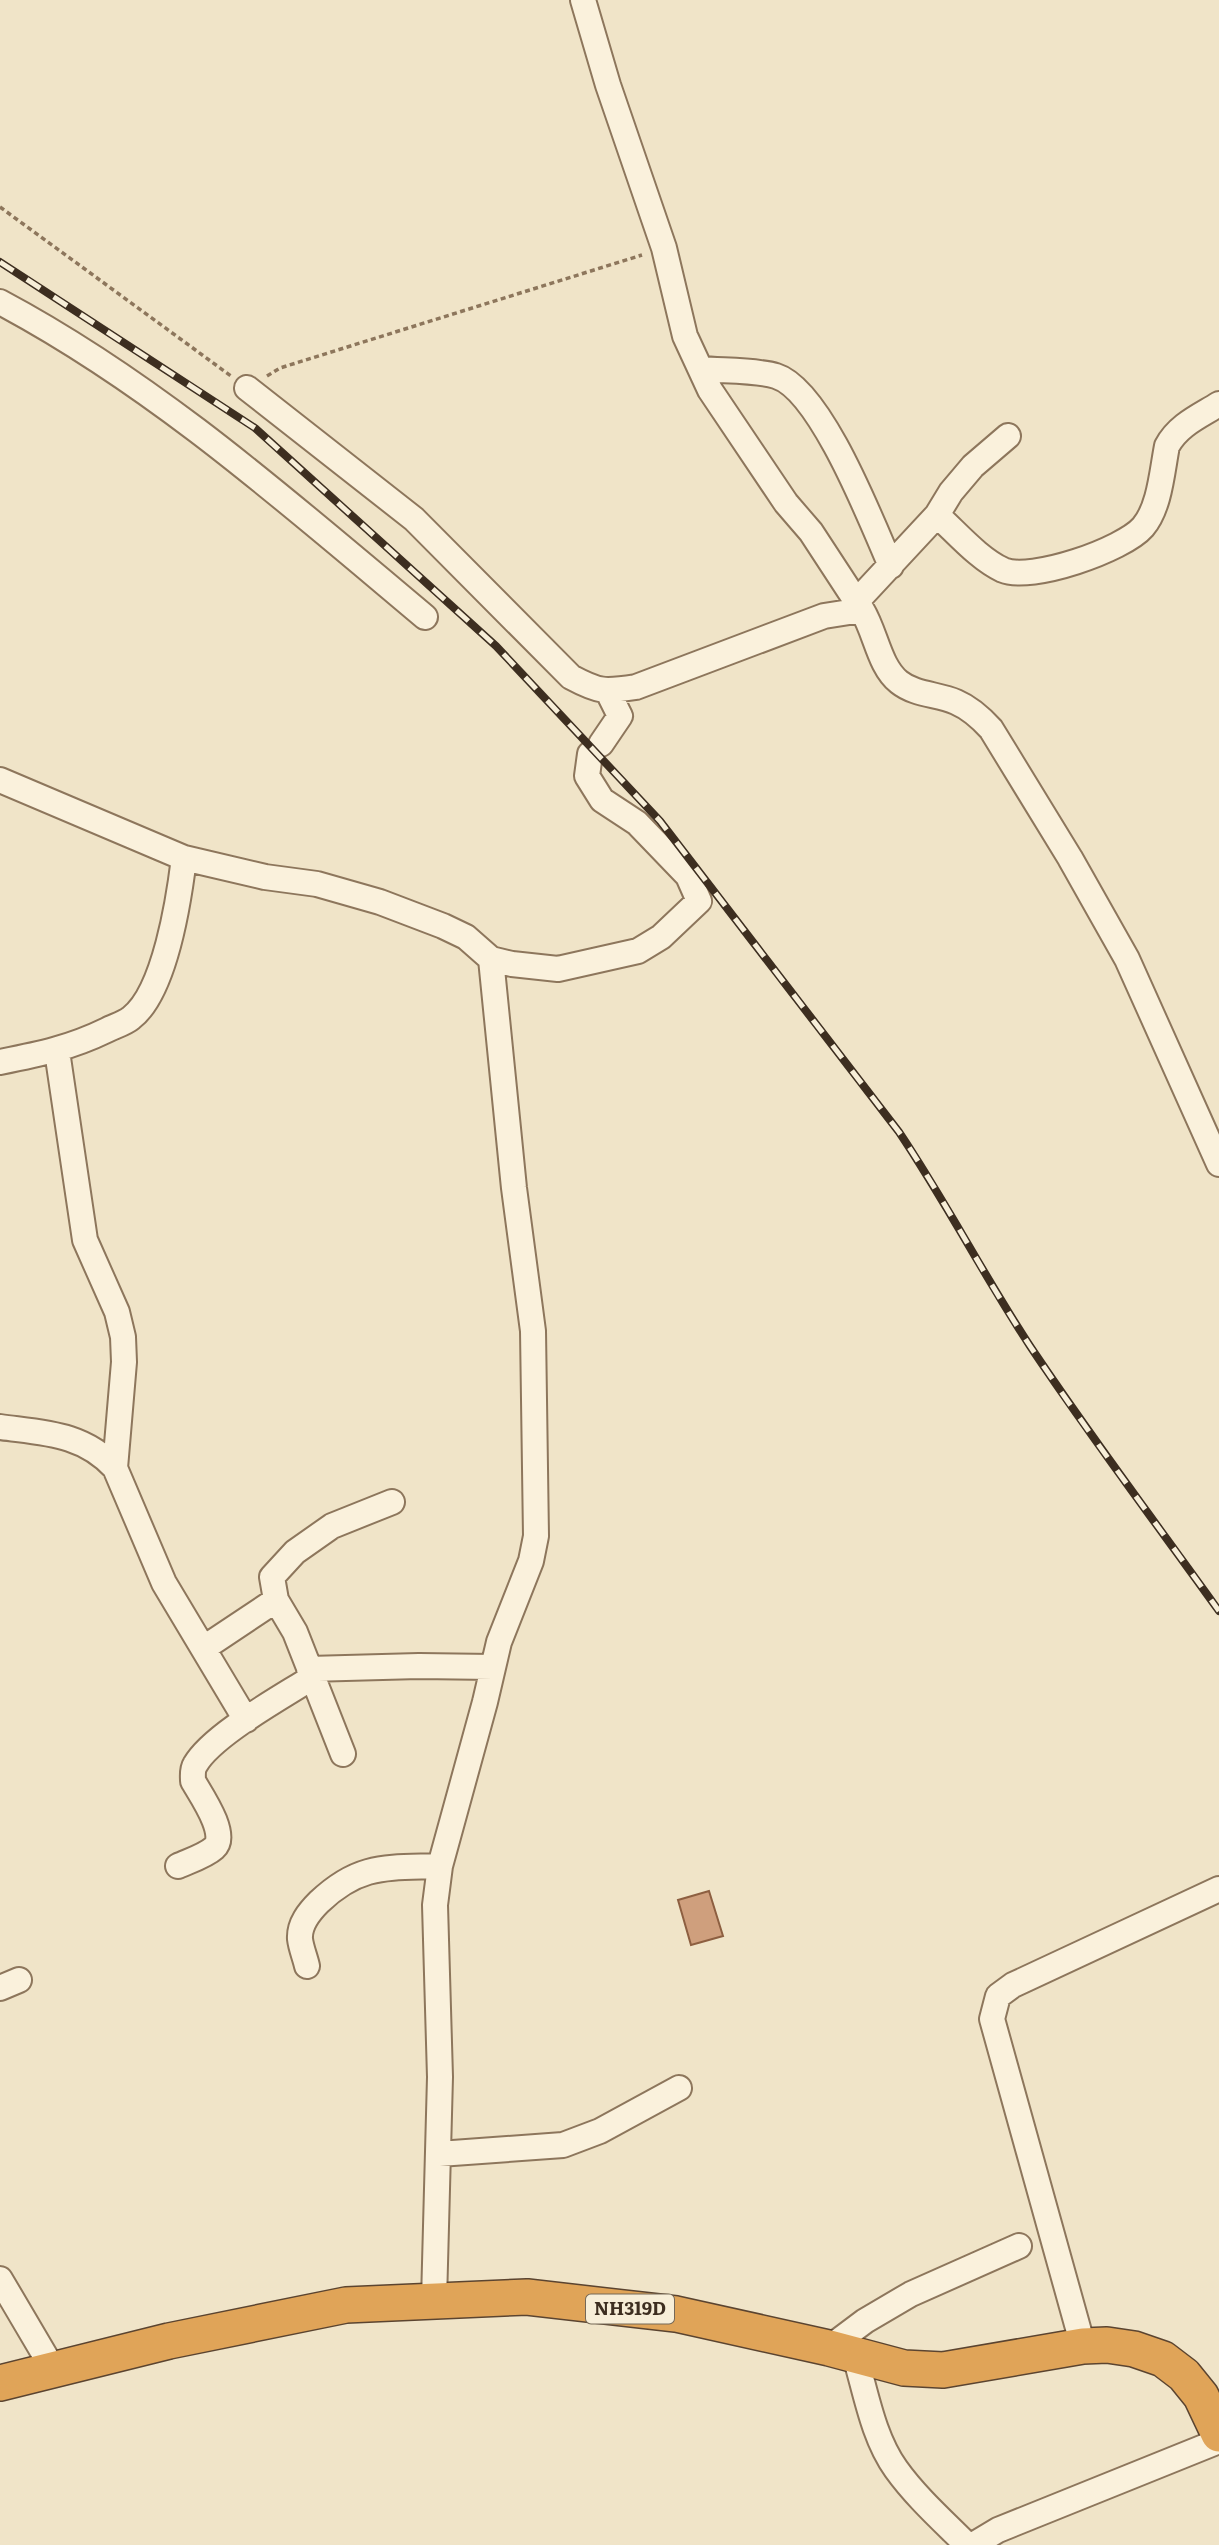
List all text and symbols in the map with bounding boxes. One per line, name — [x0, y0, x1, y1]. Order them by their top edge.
road number: NH319D — [586, 2294, 674, 2323]

